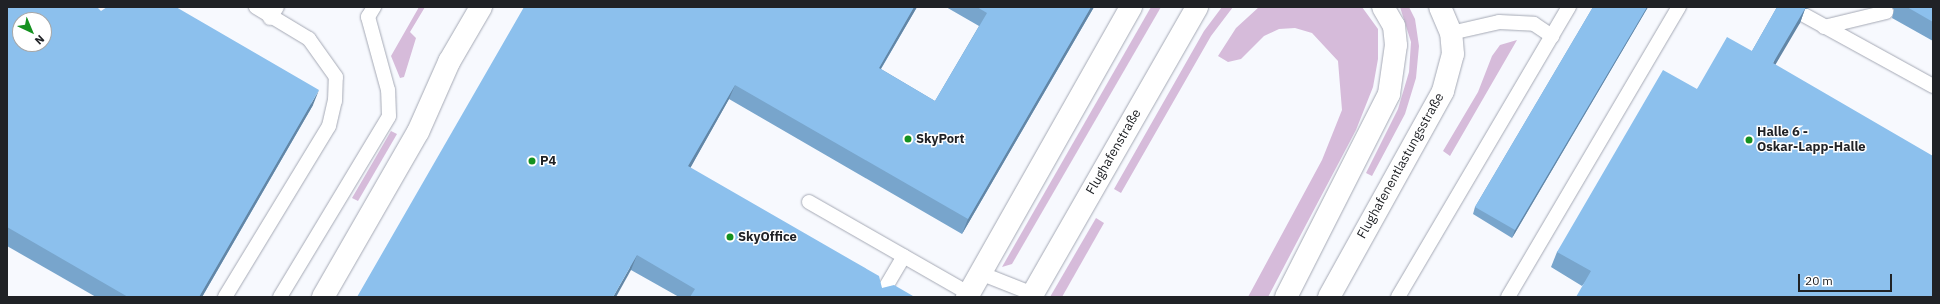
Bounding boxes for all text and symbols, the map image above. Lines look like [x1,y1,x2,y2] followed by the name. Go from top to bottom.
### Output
[12,12,52,52] north arrow
[32,32,47,48] text: N
[1354,90,1448,242] street label: Flughafenentlastungsstraße
[1083,107,1145,197] street label: Flughafenstraße
[1757,125,1866,156] place label: Halle 6 - Oskar-Lapp-Halle
[916,131,964,147] place label: SkyPort
[903,134,913,144] marker: SkyPort
[1744,135,1754,145] marker: Halle 6 - Oskar-Lapp-Halle
[540,153,556,169] place label: P4
[527,156,537,166] marker: P4
[738,229,797,245] place label: SkyOffice
[725,232,735,242] marker: SkyOffice
[1800,266,1894,292] scale bar
[1805,273,1833,288] text: 20 m

